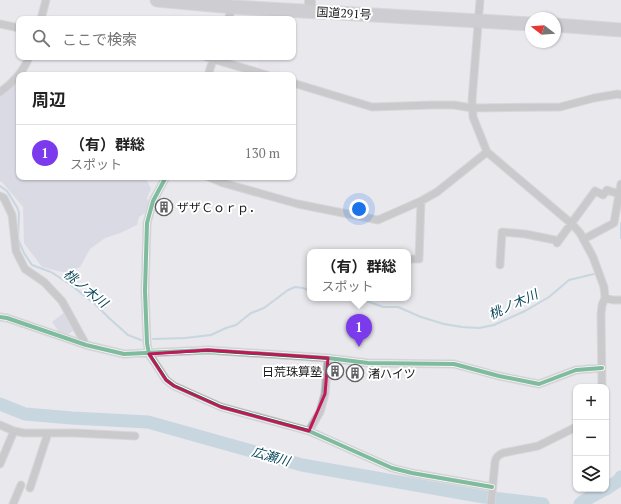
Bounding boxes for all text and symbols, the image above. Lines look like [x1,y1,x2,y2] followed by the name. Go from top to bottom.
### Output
[316,4,372,22] street label: 国道291号
[525,12,561,48] north arrow
[16,16,296,60] search box
[30,27,52,49] icon: search
[62,29,137,49] text: ここで検索
[32,88,66,111] text: 周辺
[70,134,145,154] text: （有）群総
[41,144,49,162] text: 1
[245,144,280,162] text: 130 m
[70,155,122,173] text: スポット
[154,197,174,217] building icon: ザザＣｏｒｐ．
[349,199,369,219] your location
[177,200,261,215] place label: ザザＣｏｒｐ．
[307,249,411,301] popup
[321,256,397,276] text: （有）群総
[60,265,113,313] water label: 桃ノ木川
[321,277,374,295] text: スポット
[486,284,542,323] water label: 桃ノ木川
[346,314,372,347] pin: 1
[325,361,345,381] building icon: 日荒珠算塾
[345,363,365,383] building icon: 渚ハイツ
[262,364,322,379] place label: 日荒珠算塾
[368,366,416,381] place label: 渚ハイツ
[573,384,609,492] map controls
[573,384,609,420] button: +
[573,420,609,456] button: −
[250,442,294,471] water label: 広瀬川
[573,456,609,492] button: layers

